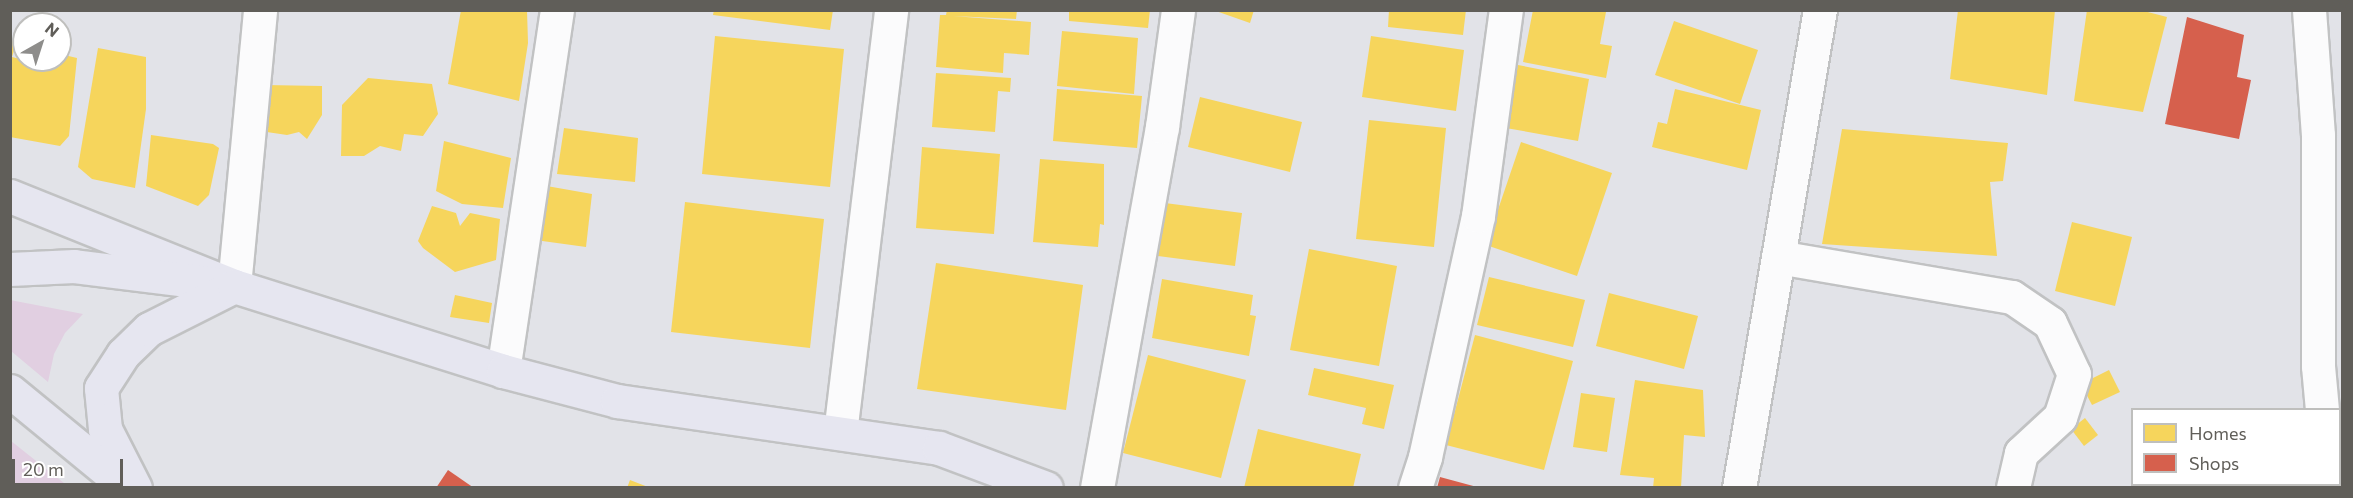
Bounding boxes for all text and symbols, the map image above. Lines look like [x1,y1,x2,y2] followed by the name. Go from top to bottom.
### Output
[12,12,72,72] north arrow
[42,18,63,40] text: N
[2131,408,2341,486] legend
[2189,422,2247,444] text: Homes
[15,447,126,485] scale bar
[2189,452,2239,474] text: Shops
[23,458,64,480] text: 20 m

